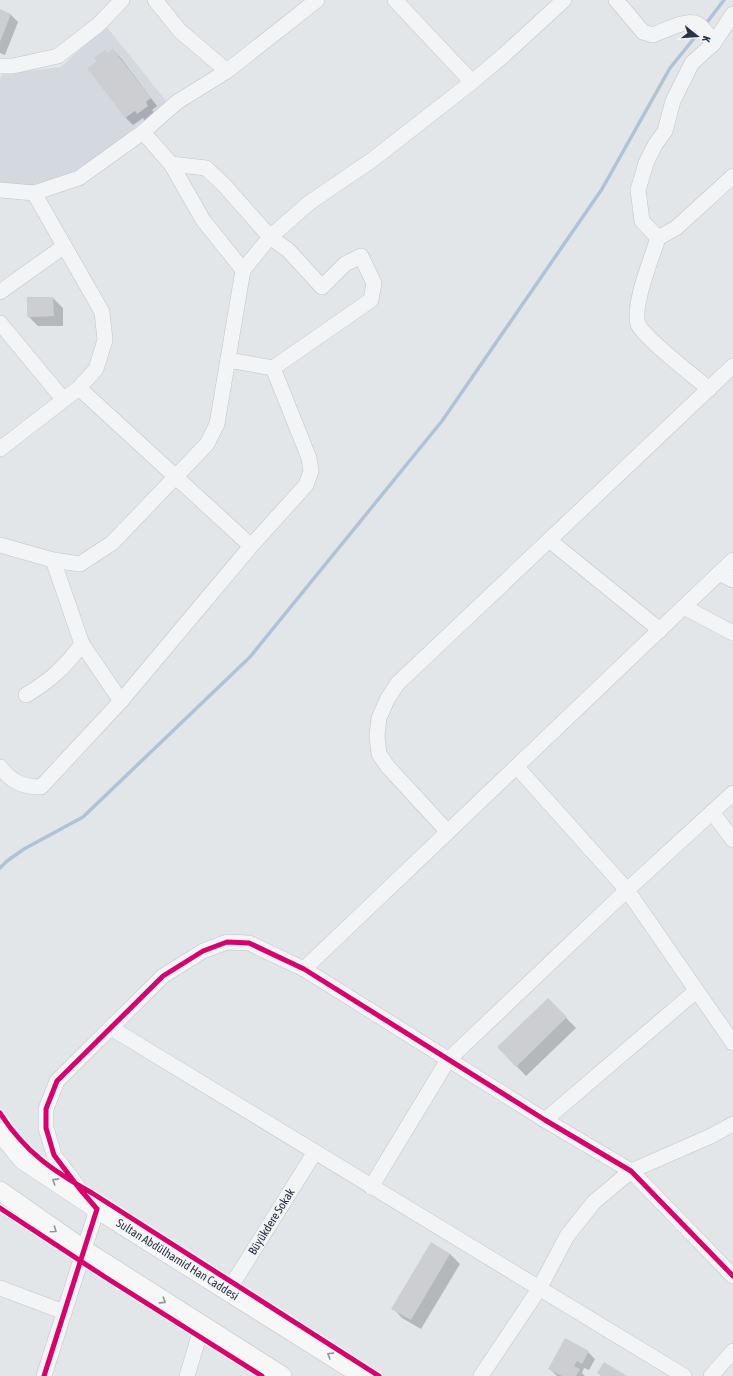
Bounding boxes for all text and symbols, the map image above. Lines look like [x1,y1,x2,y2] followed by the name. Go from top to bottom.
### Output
[677,16,717,56] north arrow
[700,35,713,44] text: K
[52,1178,59,1186] one-way arrow
[245,1185,298,1257] street label: Büyükdere Sokak
[114,1216,241,1303] street label: Sultan Abdülhamid Han Caddesi
[50,1225,57,1232] one-way arrow
[159,1296,166,1304] one-way arrow
[327,1352,334,1360] one-way arrow

